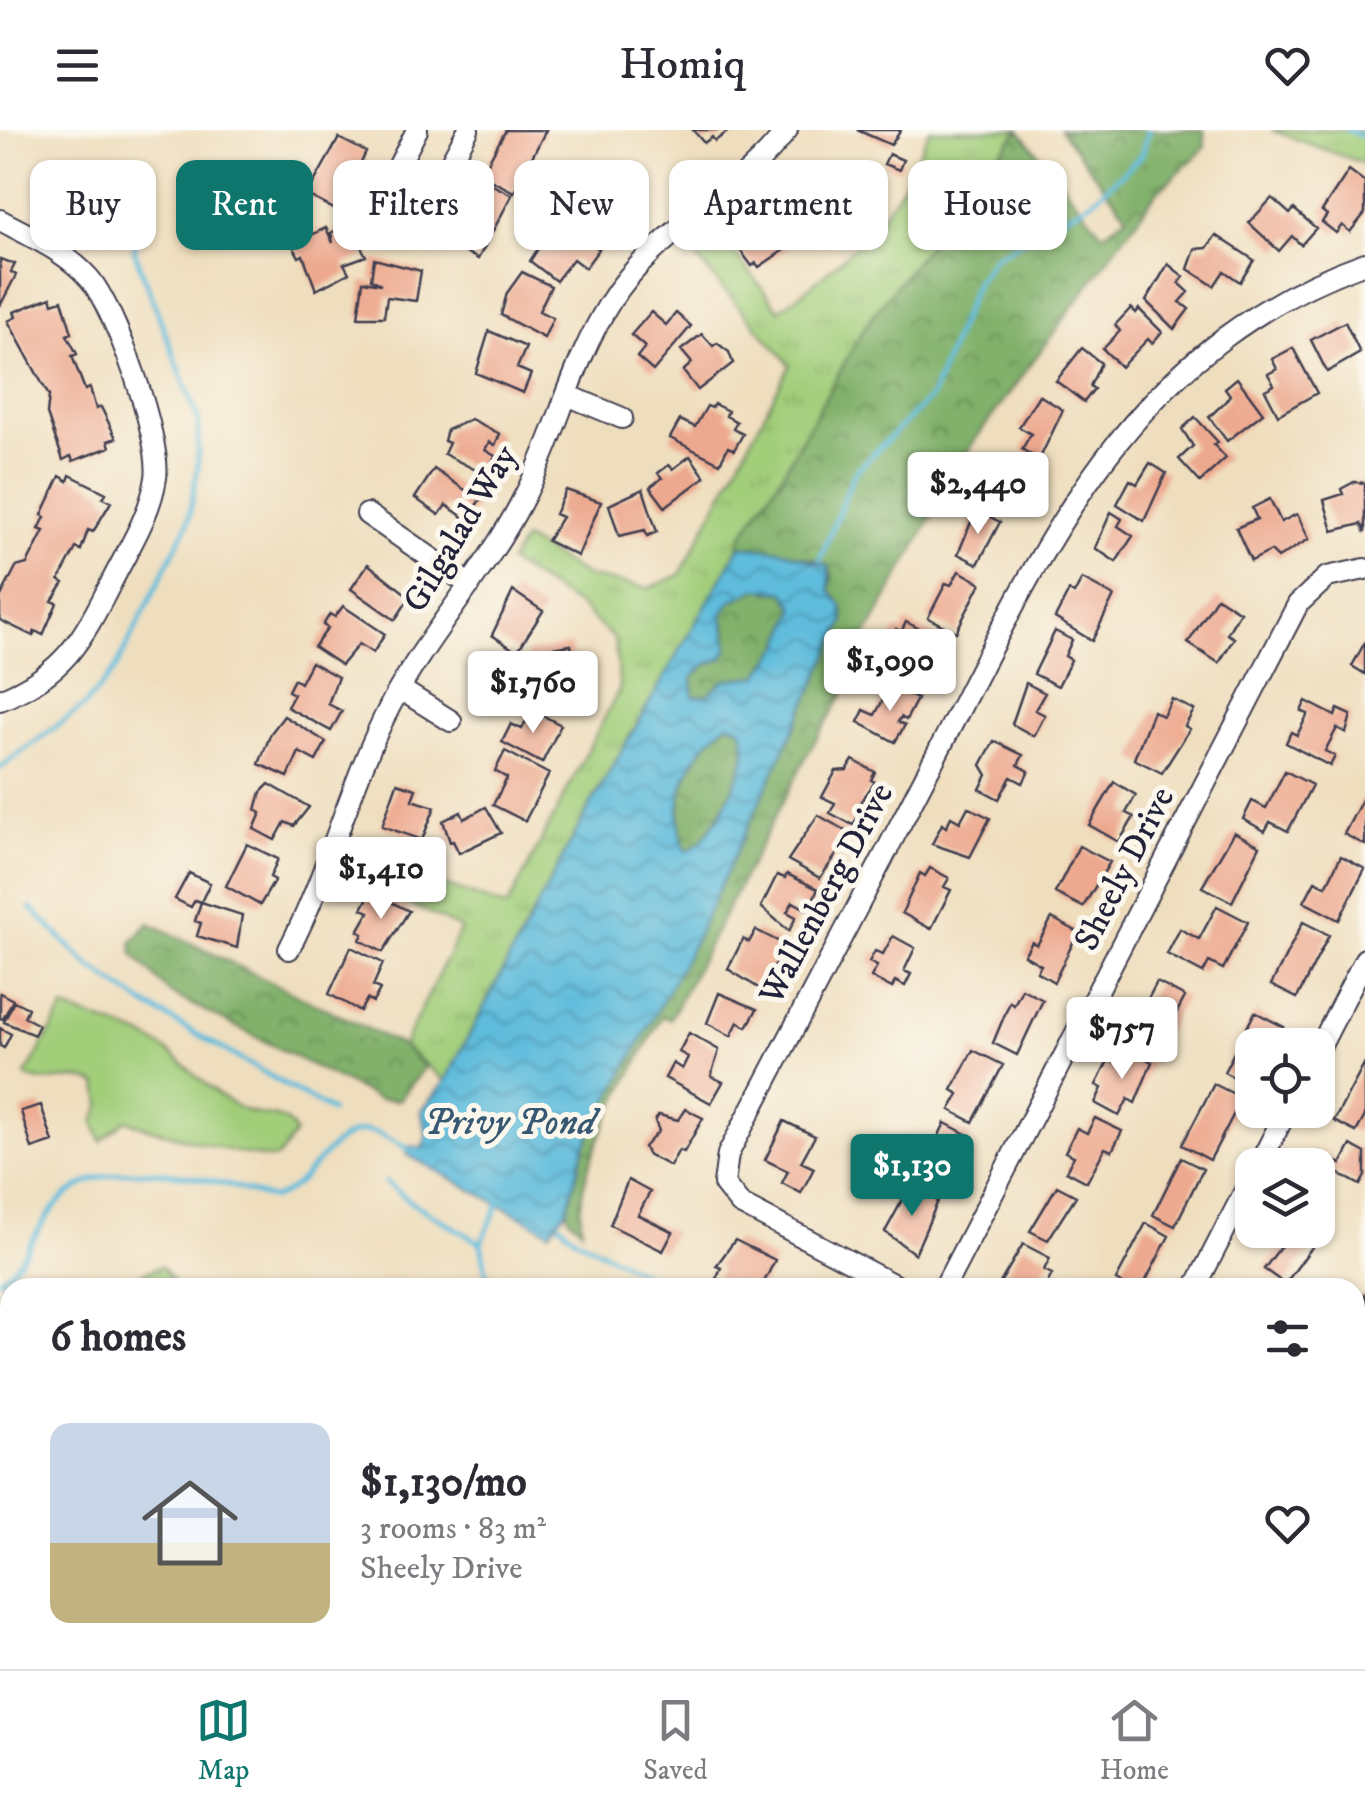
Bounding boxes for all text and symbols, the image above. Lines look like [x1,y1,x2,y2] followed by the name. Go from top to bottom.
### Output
[619,37,746,93] text: Homiq
[50,38,105,93] icon: menu
[1260,38,1315,93] icon: heart
[30,160,156,250] chip: Buy
[176,160,313,250] chip: Rent
[333,160,494,250] chip: Filters
[514,160,649,250] chip: New
[669,160,888,250] chip: Apartment
[908,160,1067,250] chip: House
[394,437,528,621] street label: Gilgalad Way
[897,452,1059,537] pin: $2,440
[930,464,1026,504] text: $2,440
[809,629,971,714] pin: $1,090
[846,641,934,681] text: $1,090
[452,651,614,736] pin: $1,760
[490,663,576,703] text: $1,760
[750,776,904,1013] street label: Wallenberg Drive
[1065,780,1185,958] street label: Sheely Drive
[300,837,462,922] pin: $1,410
[338,849,424,889] text: $1,410
[1063,997,1181,1082] pin: $757
[1089,1009,1155,1049] text: $757
[1235,1028,1335,1248] map controls
[1235,1028,1335,1128] button: locate
[424,1099,601,1147] water label: Privy Pond
[831,1134,993,1219] pin: $1,130
[873,1146,951,1186] text: $1,130
[1235,1148,1335,1248] button: layers
[1260,1311,1315,1366] icon: filters
[50,1312,186,1364] text: 6 homes
[360,1457,527,1509] text: $1,130/mo
[130,1463,250,1583] icon: home
[1260,1496,1315,1551] icon: heart
[360,1509,546,1549] text: 3 rooms · 83 m²
[360,1549,522,1589] text: Sheely Drive
[196,1693,251,1788] tab: Map
[643,1693,708,1788] tab: Saved
[1100,1693,1169,1788] tab: Home

